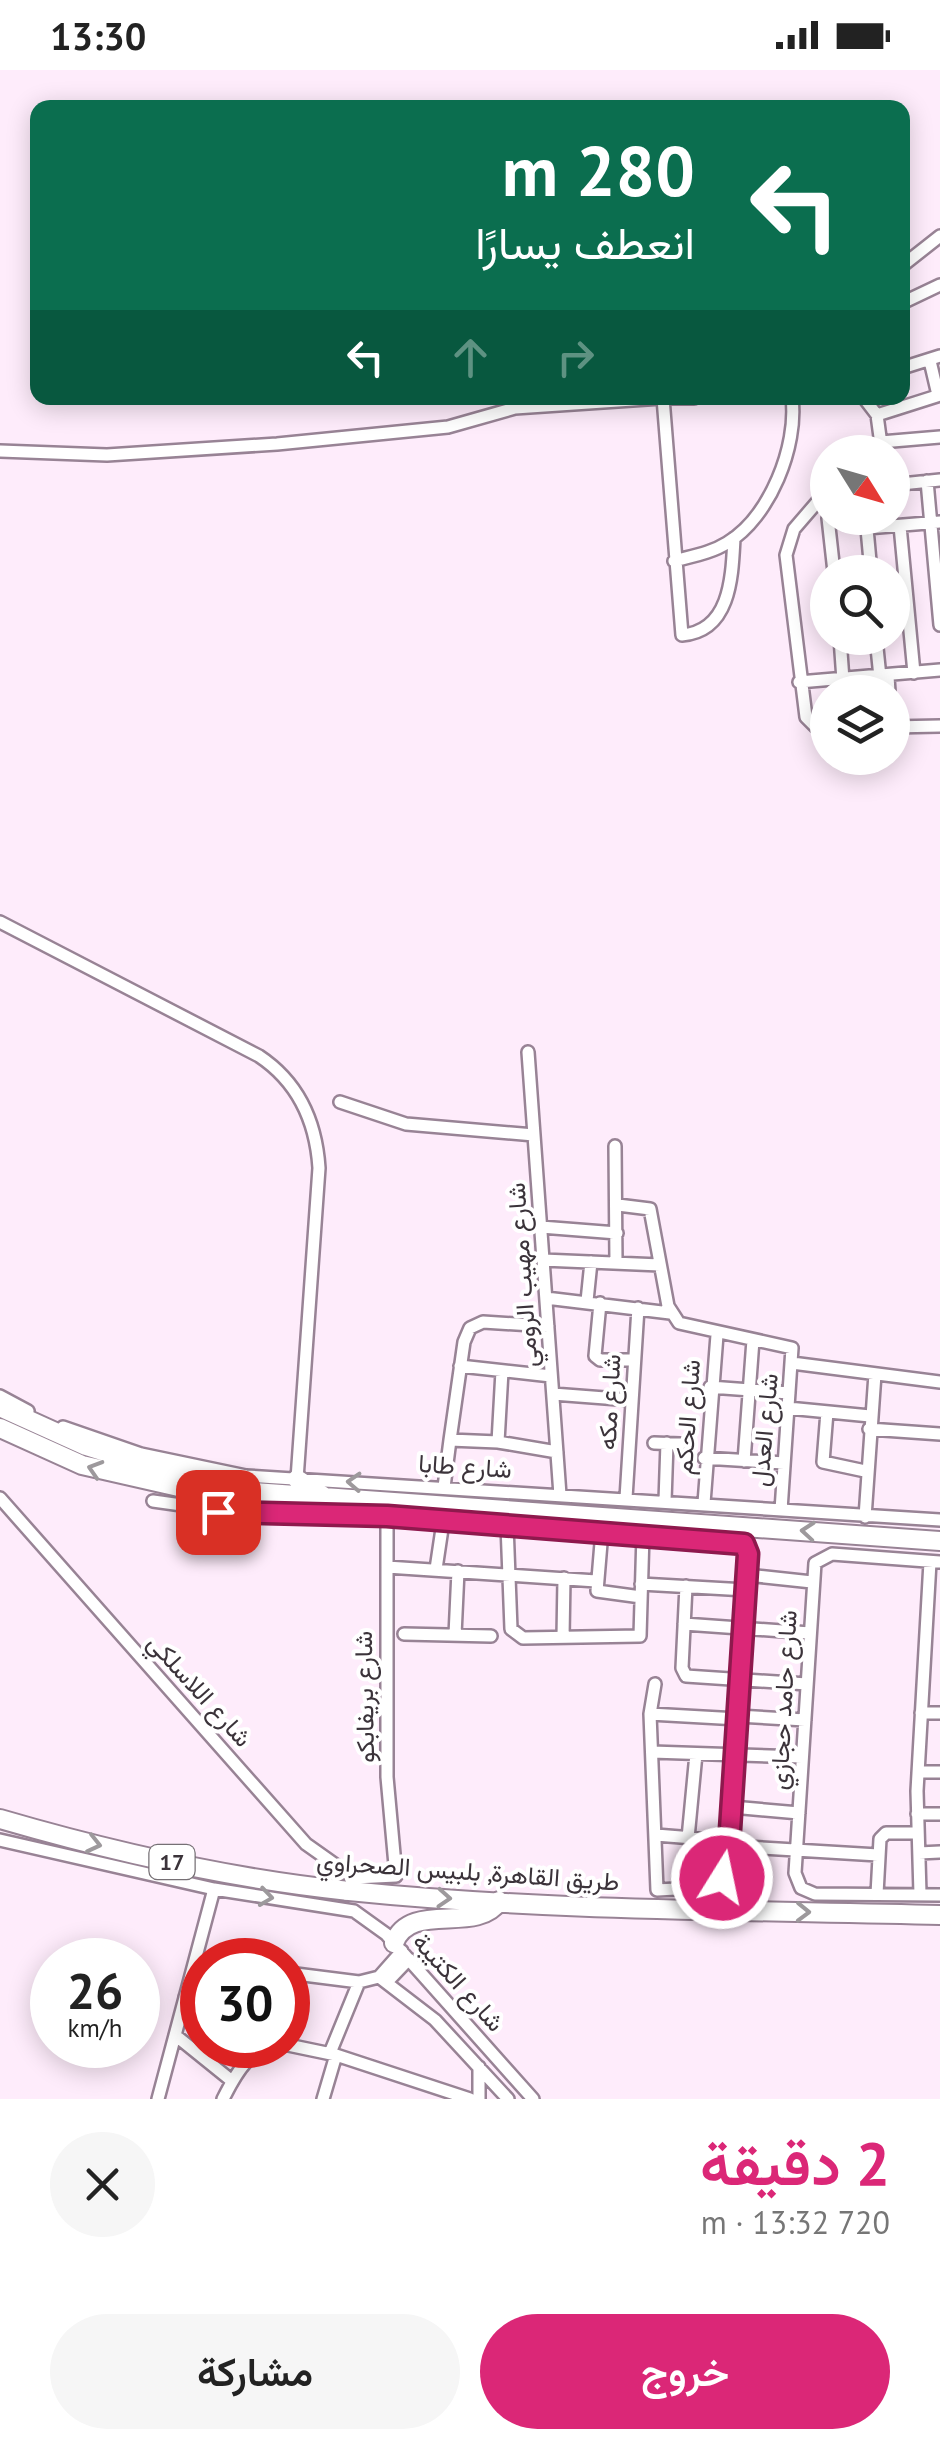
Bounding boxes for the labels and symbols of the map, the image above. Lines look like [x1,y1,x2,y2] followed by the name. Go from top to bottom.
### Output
[810,435,910,535] north arrow
[500,1181,549,1368] street label: شارع مهيب الرومي
[591,1353,628,1451] street label: شارع مكه
[667,1358,708,1476] street label: شارع الحكم
[743,1372,786,1488] street label: شارع العدل
[417,1447,513,1486] street label: شارع طابا
[88,1460,105,1481] one-way arrow
[176,1470,261,1555] pin
[345,1472,361,1493] one-way arrow
[799,1520,815,1542] one-way arrow
[762,1609,809,1791] street label: شارع حامد حجازي
[137,1627,259,1757] street label: شارع اللاسلكي
[347,1631,382,1763] street label: شارع بريفابكو
[670,1826,774,1930] position arrow
[85,1832,102,1853] one-way arrow
[315,1844,620,1903] street label: طريق القاهرة, بلبيس الصحراوي
[150,1845,194,1879] road number: 17
[258,1885,275,1906] one-way arrow
[436,1886,452,1908] one-way arrow
[796,1902,812,1923] one-way arrow
[405,1926,512,2039] street label: شارع الكتيبة
[180,1938,310,2068] speed limit sign: 30

